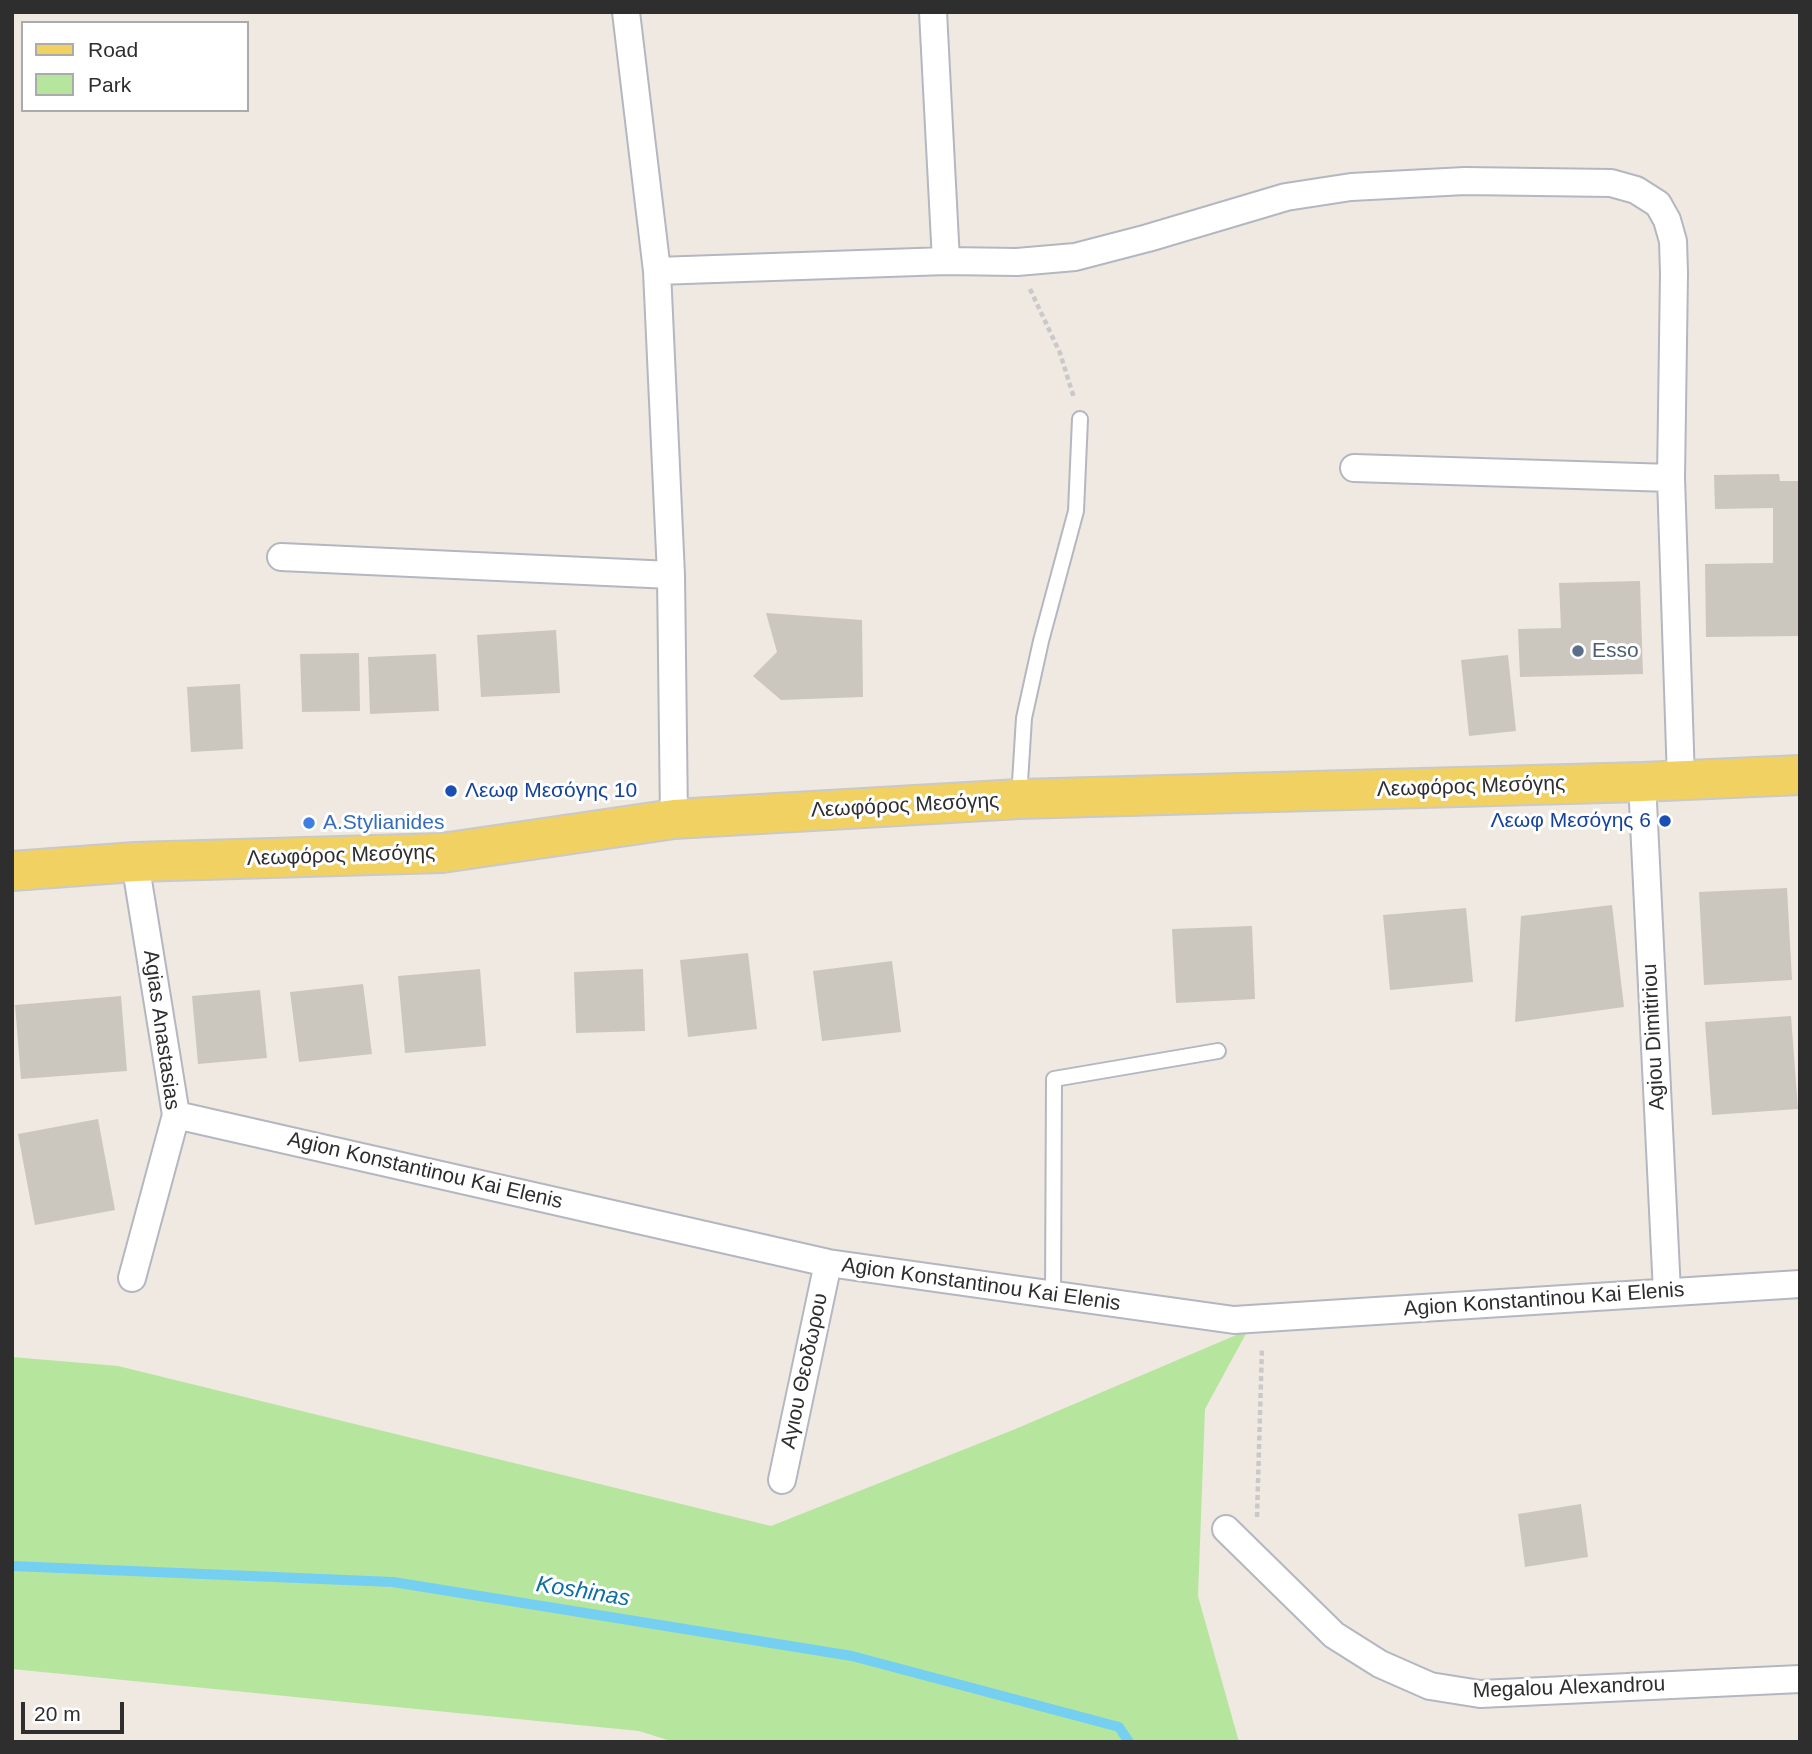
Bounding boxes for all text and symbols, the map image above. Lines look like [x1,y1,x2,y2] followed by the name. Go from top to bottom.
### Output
[21,21,248,112] legend
[88,38,138,61] text: Road
[88,73,131,96] text: Park
[1592,638,1639,664] place label: Esso
[1570,643,1586,659] marker: Esso
[1376,771,1566,803] street label: Λεωφόρος Μεσόγης
[465,778,637,804] place label: Λεωφ Μεσόγης 10
[443,783,459,799] marker: Λεωφ Μεσόγης 10
[810,788,1000,824] street label: Λεωφόρος Μεσόγης
[1490,808,1651,834] place label: Λεωφ Μεσόγης 6
[323,810,444,836] place label: A.Stylianides
[1657,813,1673,829] marker: Λεωφ Μεσόγης 6
[301,815,317,831] marker: A.Stylianides
[246,840,436,872] street label: Λεωφόρος Μεσόγης
[137,948,185,1112] street label: Agias Anastasias
[1638,963,1670,1111] street label: Agiou Dimitiriou
[285,1127,565,1215] street label: Agion Konstantinou Kai Elenis
[840,1253,1122,1317] street label: Agion Konstantinou Kai Elenis
[1403,1278,1685,1322] street label: Agion Konstantinou Kai Elenis
[776,1291,834,1451] street label: Αγιου Θεοδωρου
[534,1571,632,1613] water label: Koshinas
[1472,1672,1666,1704] street label: Megalou Alexandrou
[24,1688,128,1732] scale bar
[34,1702,81,1725] text: 20 m

